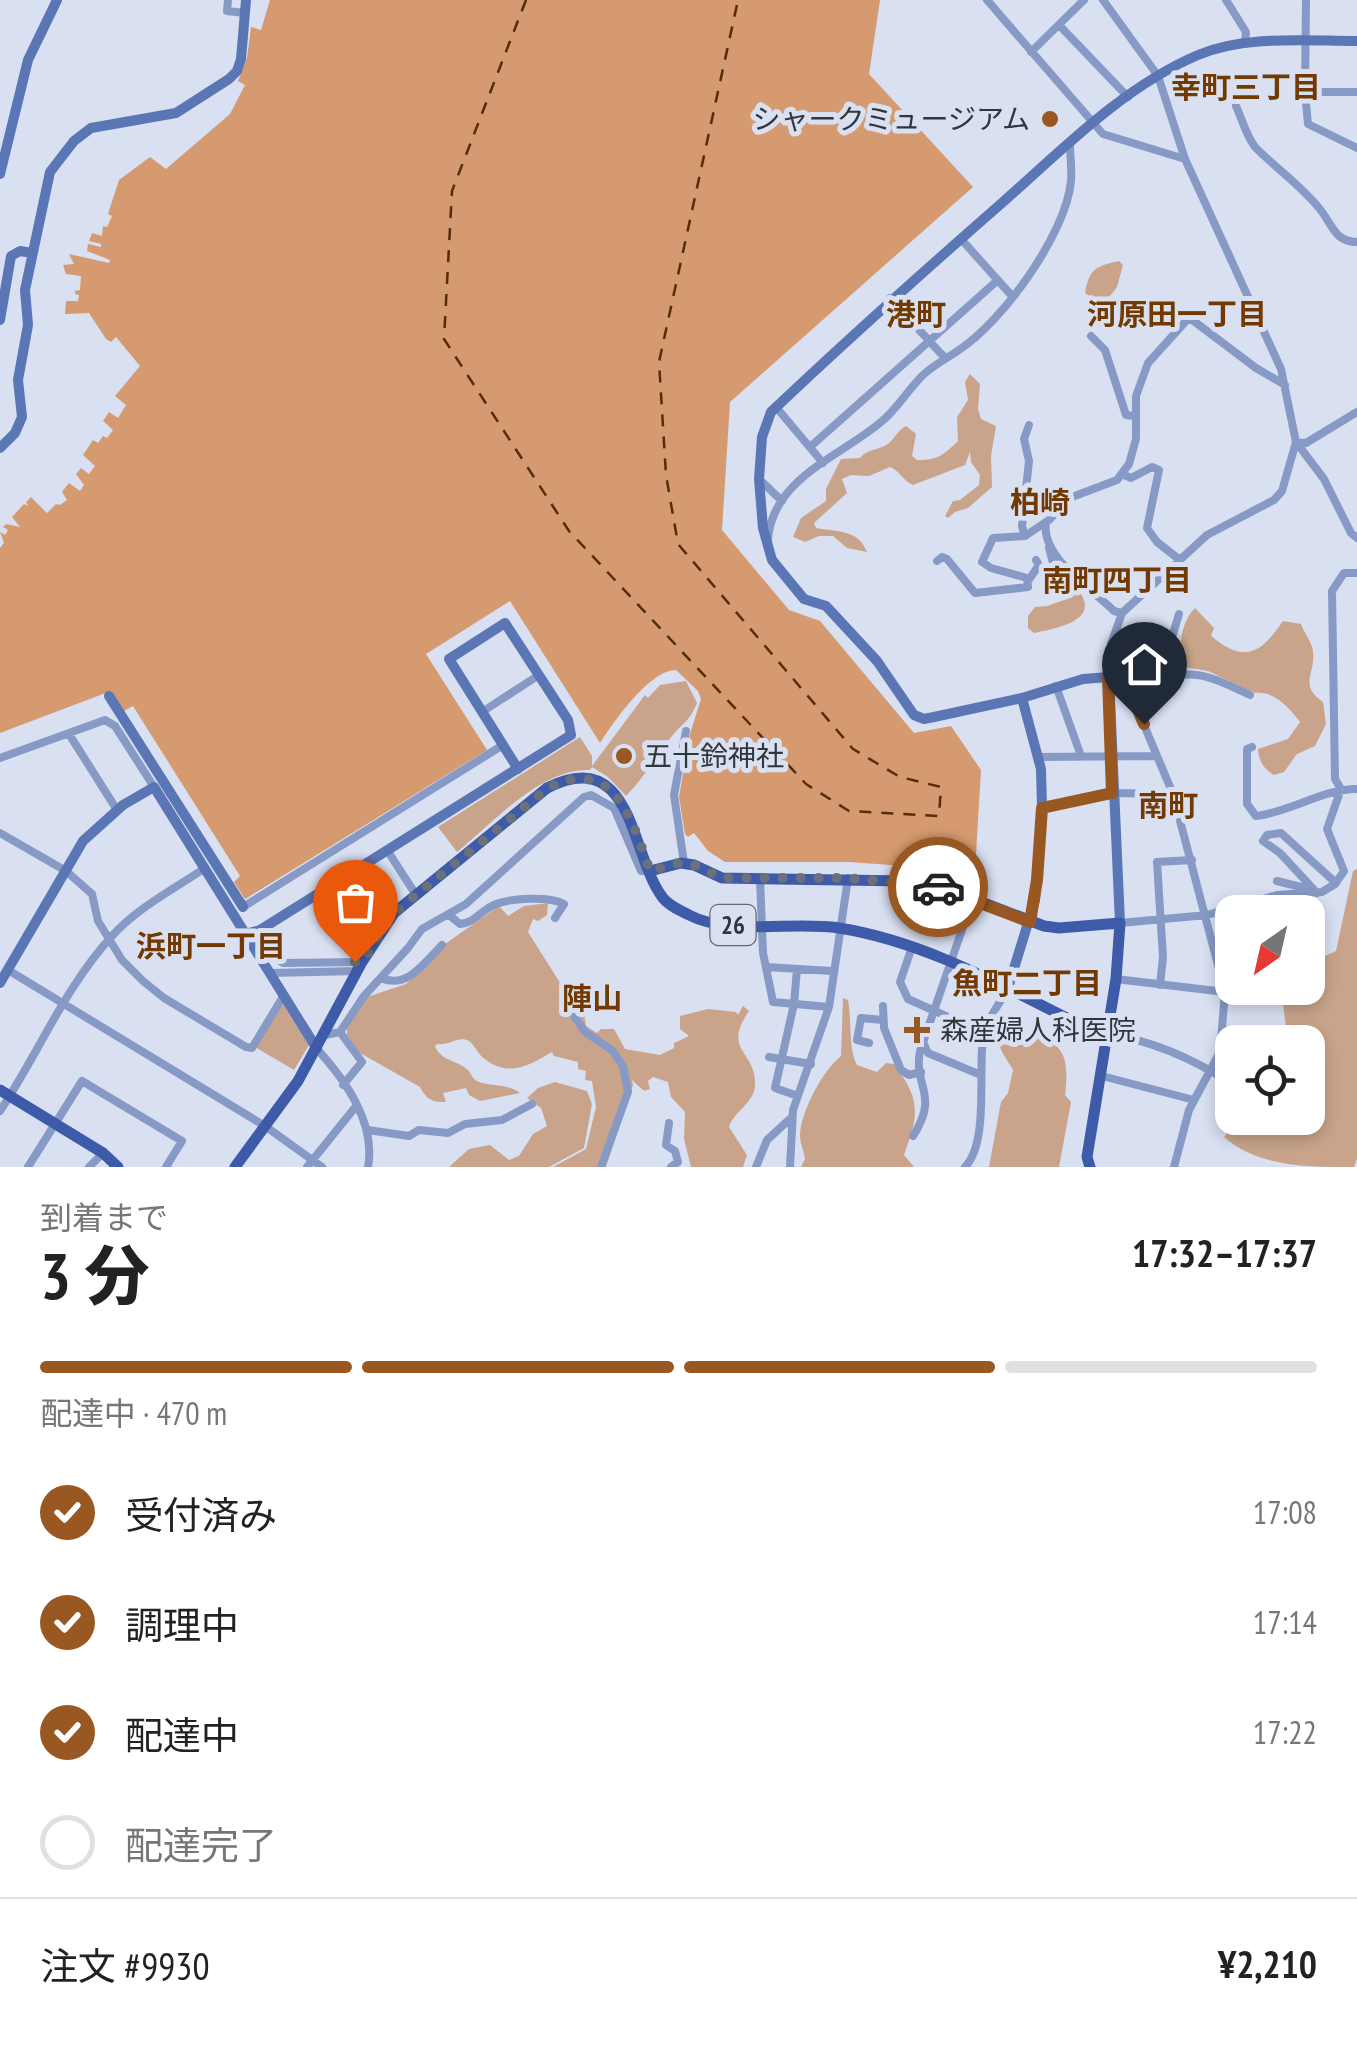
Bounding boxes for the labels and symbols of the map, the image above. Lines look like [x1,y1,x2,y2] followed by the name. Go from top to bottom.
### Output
[1171,67,1321,106] district label: 幸町三丁目
[753,100,1030,137] place label: シャークミュージアム
[1039,108,1061,130] marker: シャークミュージアム
[886,294,946,333] district label: 港町
[1087,294,1267,333] district label: 河原田一丁目
[1010,482,1070,521] district label: 柏崎
[1042,560,1192,599] district label: 南町四丁目
[1102,622,1187,725] pin
[644,737,784,774] place label: 五十鈴神社
[613,745,635,767] marker: 五十鈴神社
[1138,785,1198,824] district label: 南町
[888,837,988,937] courier
[313,860,398,963] pin
[1215,895,1325,1005] north arrow
[710,905,756,945] road number: 26
[136,926,286,965] district label: 浜町一丁目
[952,963,1102,1002] district label: 魚町二丁目
[562,978,622,1017] district label: 陣山
[940,1011,1136,1048] place label: 森産婦人科医院
[904,1017,930,1043] marker: 森産婦人科医院

